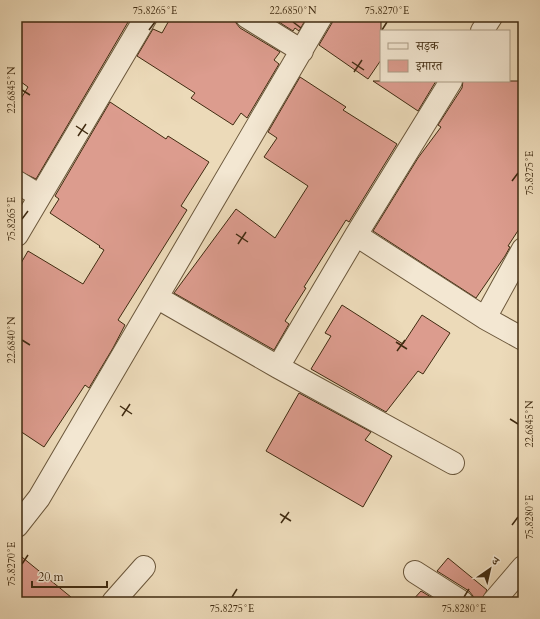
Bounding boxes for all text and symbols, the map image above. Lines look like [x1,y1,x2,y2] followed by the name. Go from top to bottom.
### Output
[133,4,177,18] text: 75.8265°E
[270,4,317,18] text: 22.6850°N
[365,4,409,18] text: 75.8270°E
[380,30,510,82] legend
[415,38,440,54] text: सड़क
[415,58,443,74] text: इमारत
[5,66,19,113] text: 22.6845°N
[523,151,537,195] text: 75.8275°E
[5,197,19,241] text: 75.8265°E
[5,316,19,363] text: 22.6840°N
[523,400,537,447] text: 22.6845°N
[523,495,537,539] text: 75.8280°E
[5,542,19,586] text: 75.8270°E
[470,549,510,589] north arrow
[488,553,503,570] text: उ
[32,563,107,589] scale bar
[38,569,65,585] text: 20 m
[210,602,254,616] text: 75.8275°E
[442,602,486,616] text: 75.8280°E

